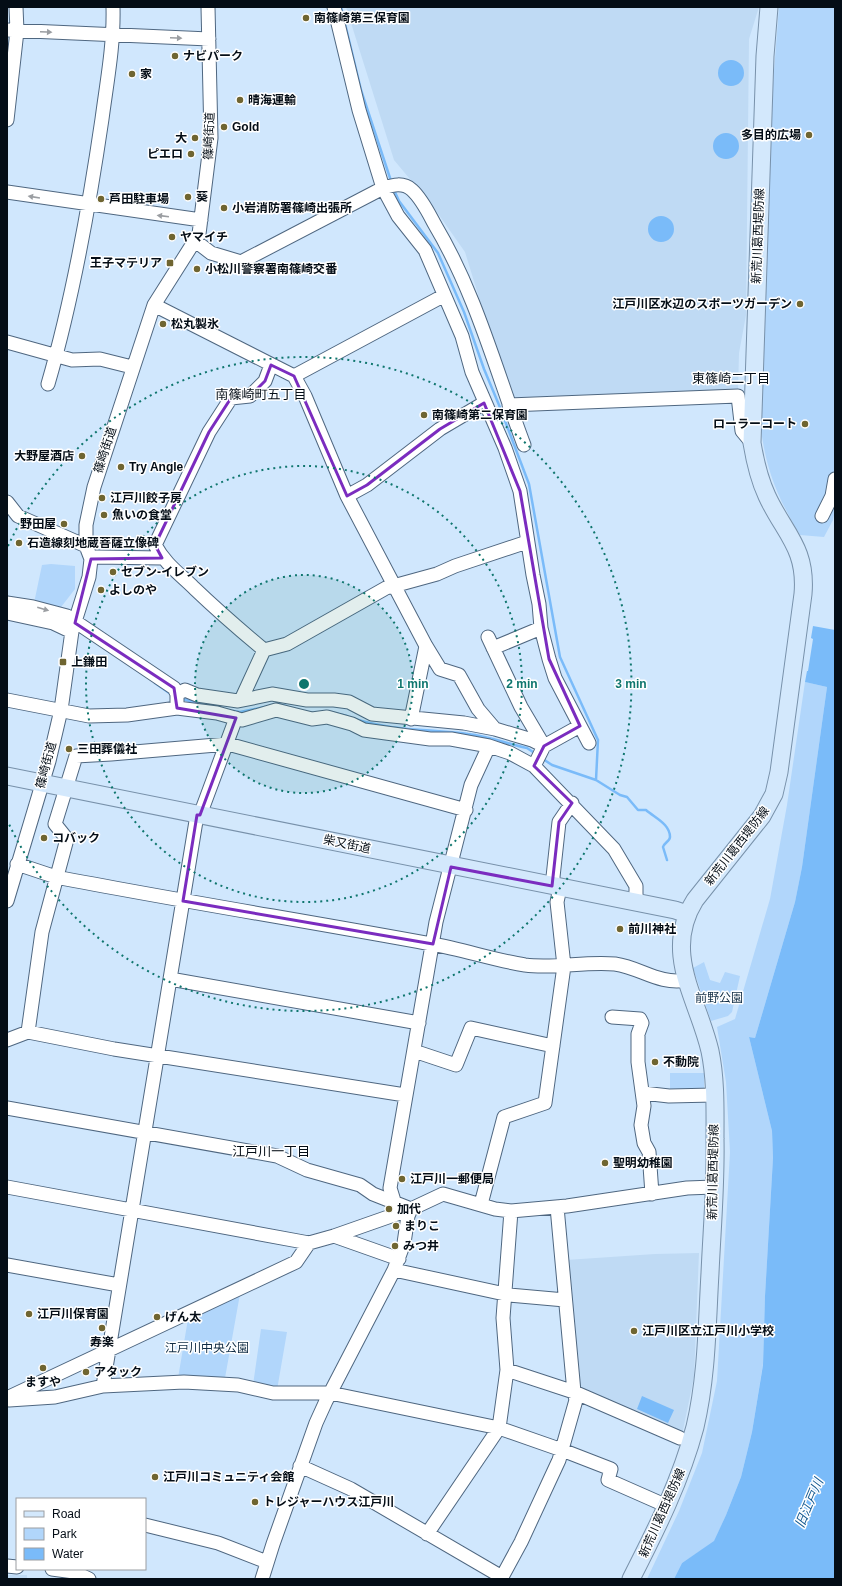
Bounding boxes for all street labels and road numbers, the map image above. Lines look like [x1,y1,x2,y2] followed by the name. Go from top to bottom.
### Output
[201,112,217,160] street label: 篠崎街道
[749,188,767,284] street label: 新荒川葛西堤防線
[91,425,119,475] street label: 篠崎街道
[33,740,59,790] street label: 篠崎街道
[702,804,772,888] street label: 新荒川葛西堤防線
[322,832,372,856] street label: 柴又街道
[705,1124,721,1220] street label: 新荒川葛西堤防線
[636,1466,688,1560] street label: 新荒川葛西堤防線

